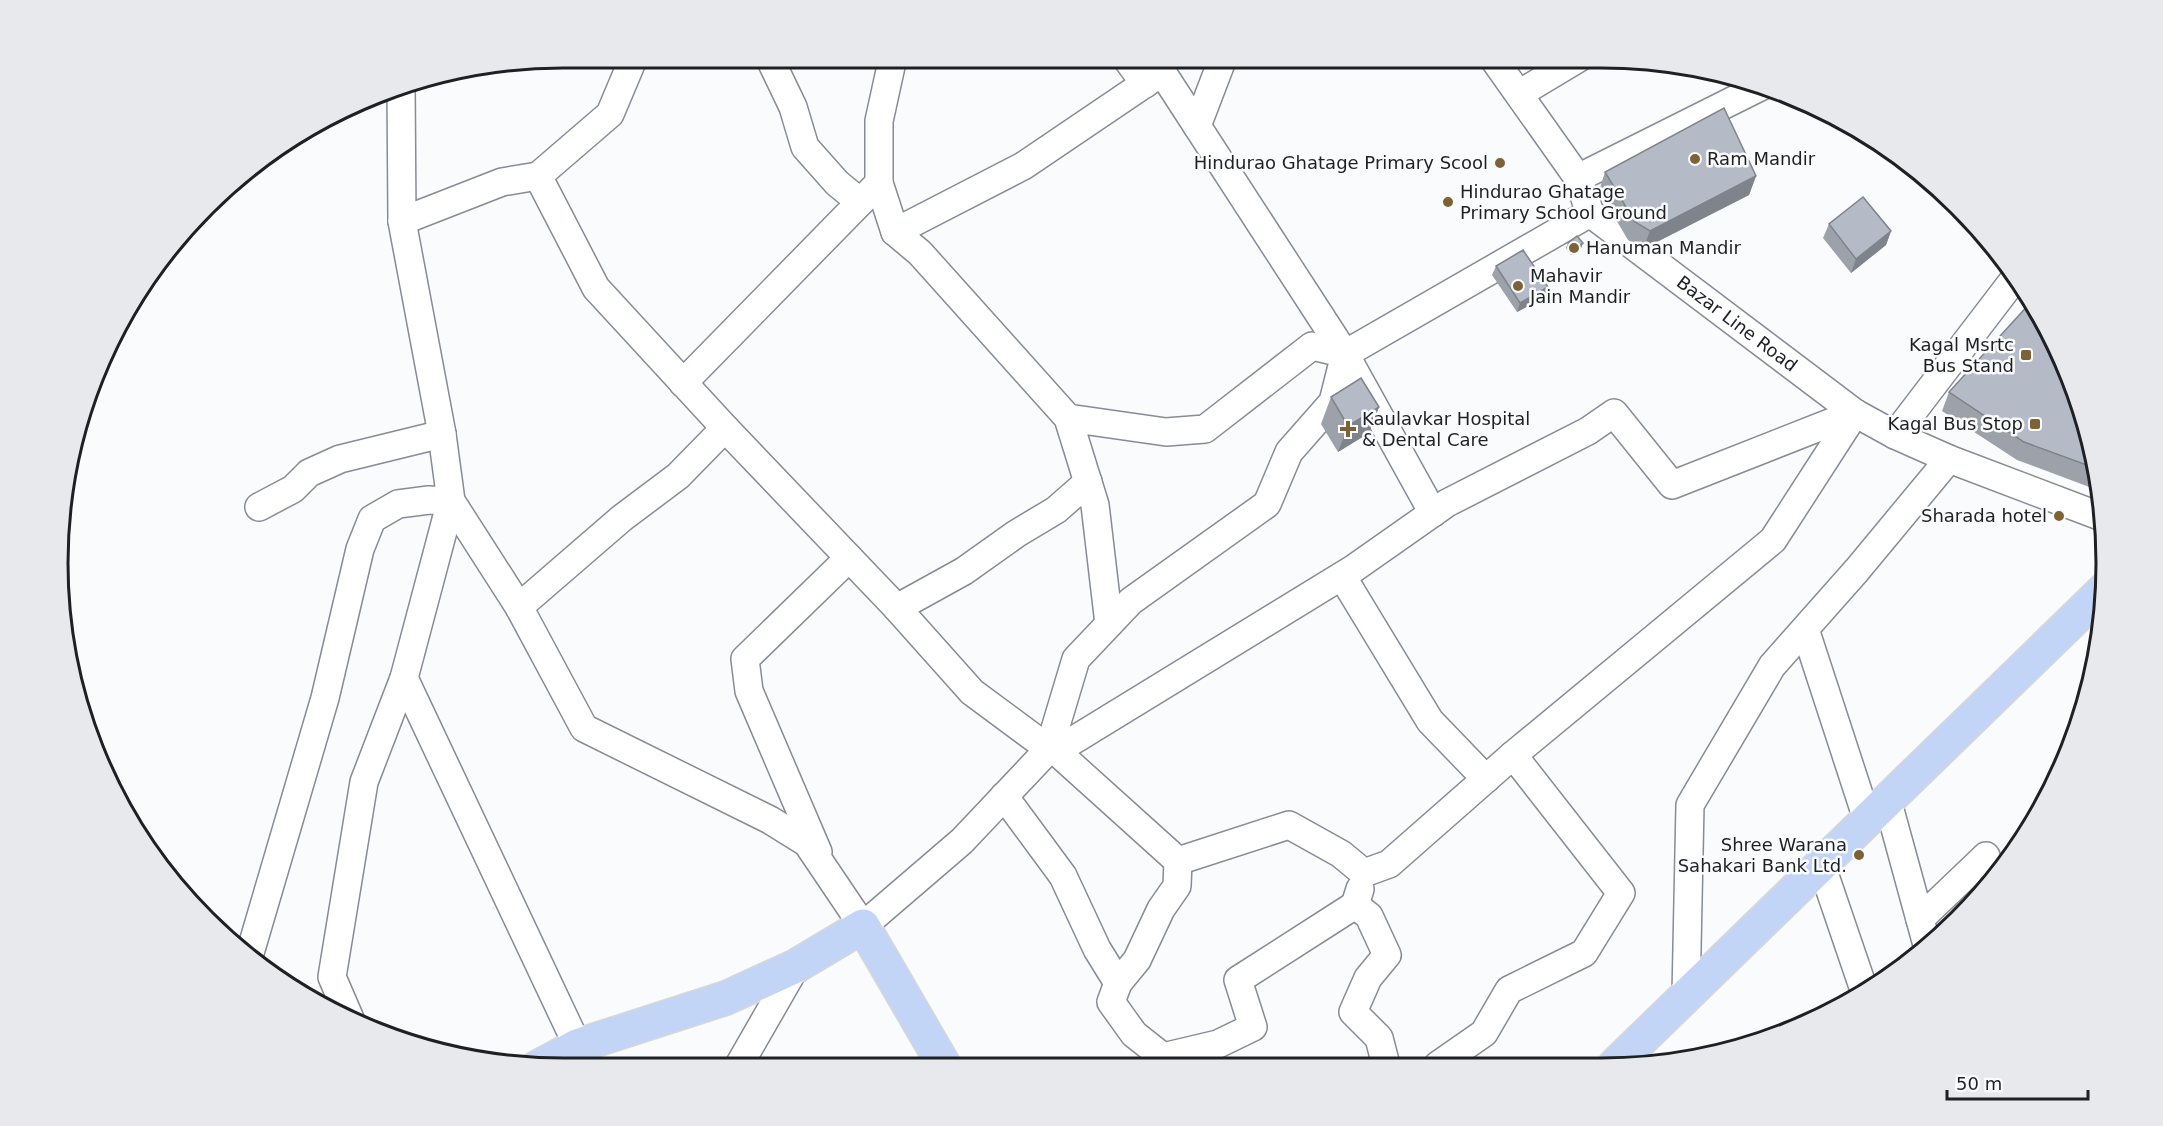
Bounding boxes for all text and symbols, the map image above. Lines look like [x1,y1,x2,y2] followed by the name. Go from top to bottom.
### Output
[1707,148,1816,169] place label: Ram Mandir
[1194,152,1488,173] place label: Hindurao Ghatage Primary Scool
[1688,152,1702,166] marker: Ram Mandir
[1493,156,1507,170] marker: Hindurao Ghatage Primary Scool
[1460,181,1667,223] place label: Hindurao Ghatage Primary School Ground
[1441,195,1455,209] marker: Hindurao Ghatage Primary School Ground
[1586,237,1741,258] place label: Hanuman Mandir
[1567,241,1581,255] marker: Hanuman Mandir
[1529,265,1631,307] place label: Mahavir Jain Mandir
[1673,271,1802,376] street label: Bazar Line Road
[1511,279,1525,293] marker: Mahavir Jain Mandir
[1909,334,2014,376] place label: Kagal Msrtc Bus Stand
[2019,348,2033,362] marker: Kagal Msrtc Bus Stand
[1362,408,1530,450] place label: Kaulavkar Hospital & Dental Care
[1888,413,2023,434] place label: Kagal Bus Stop
[2028,417,2042,431] marker: Kagal Bus Stop
[1339,420,1357,438] marker: Kaulavkar Hospital & Dental Care
[1921,505,2047,526] place label: Sharada hotel
[2052,509,2066,523] marker: Sharada hotel
[1678,834,1847,876] place label: Shree Warana Sahakari Bank Ltd.
[1852,848,1866,862] marker: Shree Warana Sahakari Bank Ltd.
[1947,1063,2088,1101] scale bar
[1956,1073,2002,1094] text: 50 m

